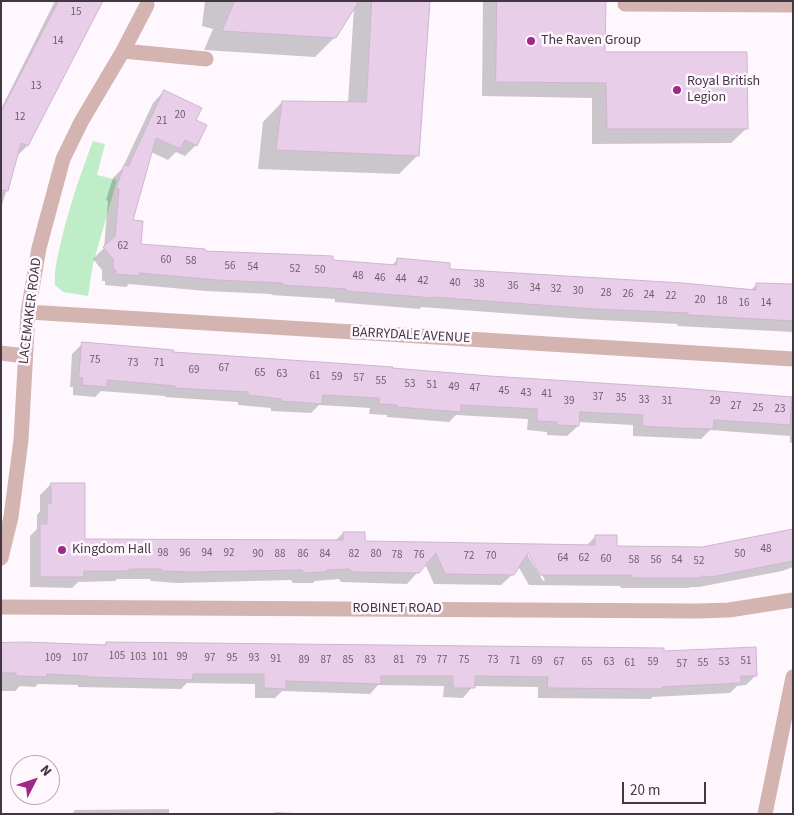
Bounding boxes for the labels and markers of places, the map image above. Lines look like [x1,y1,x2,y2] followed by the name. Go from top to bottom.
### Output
[541,33,641,49] place label: The Raven Group
[525,35,537,47] marker: The Raven Group
[687,74,760,106] place label: Royal British Legion
[671,84,683,96] marker: Royal British Legion
[72,542,151,558] place label: Kingdom Hall
[56,544,68,556] marker: Kingdom Hall

